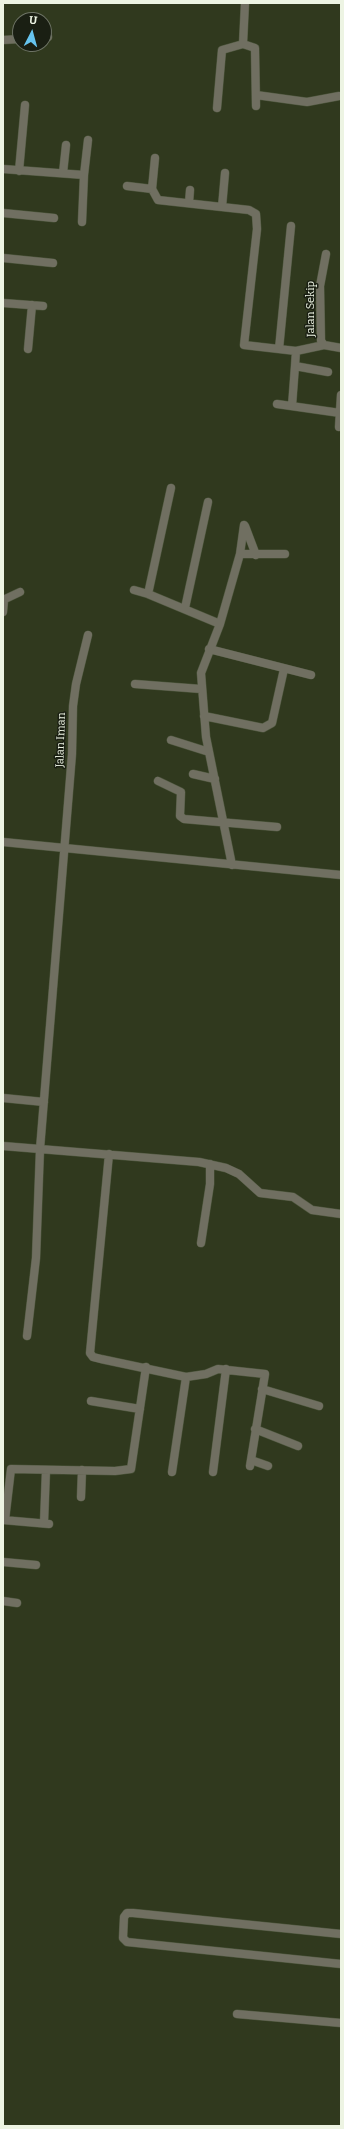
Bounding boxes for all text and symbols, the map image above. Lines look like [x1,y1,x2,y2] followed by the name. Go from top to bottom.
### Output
[12,12,52,52] north arrow
[28,14,38,27] text: U
[304,281,318,337] street label: Jalan Sekip
[53,712,69,768] street label: Jalan Iman

